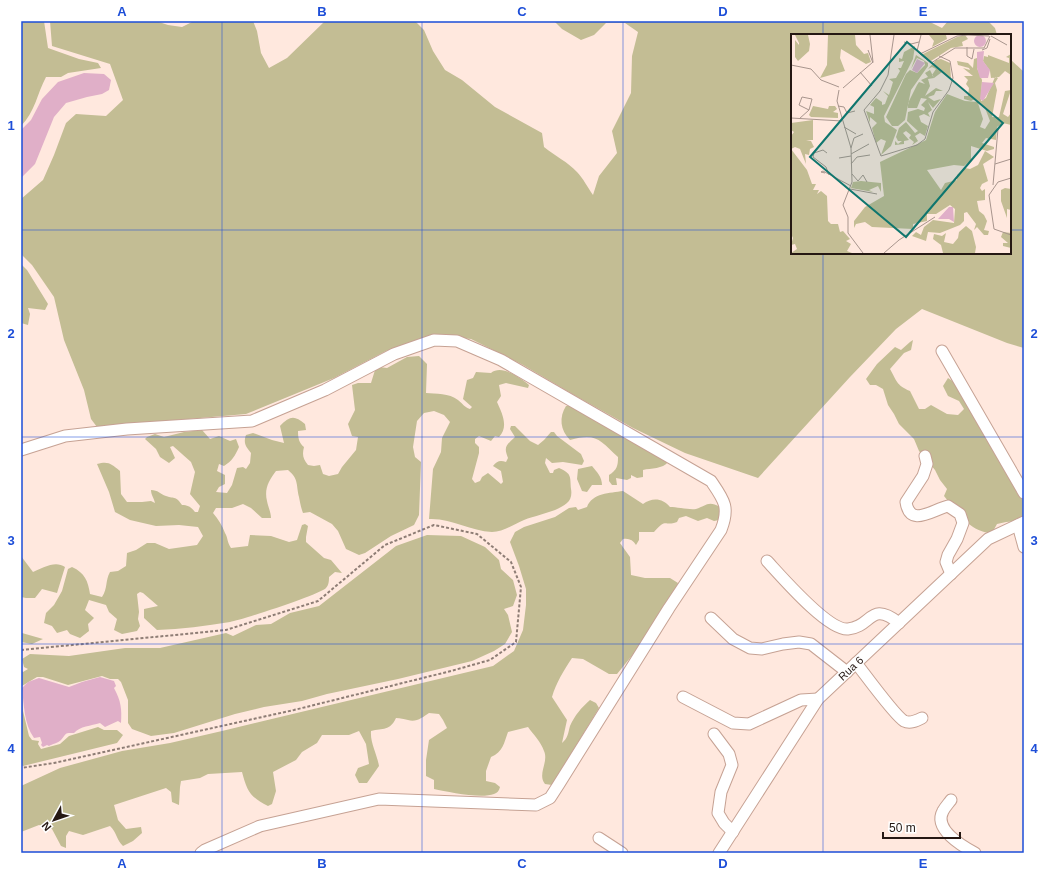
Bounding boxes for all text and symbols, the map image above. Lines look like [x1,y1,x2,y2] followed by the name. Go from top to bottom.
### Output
[117,4,127,19] text: A
[317,4,327,19] text: B
[517,4,527,19] text: C
[718,4,728,19] text: D
[919,4,928,19] text: E
[791,34,1011,254] inset map
[7,118,15,133] text: 1
[1030,118,1038,133] text: 1
[7,326,15,341] text: 2
[1030,326,1038,341] text: 2
[7,533,15,548] text: 3
[1030,533,1038,548] text: 3
[836,654,866,683] street label: Rua 6
[7,741,15,756] text: 4
[1030,741,1038,756] text: 4
[34,800,74,840] north arrow
[883,814,960,840] scale bar
[39,819,53,833] text: N
[889,821,916,835] text: 50 m
[117,856,127,871] text: A
[317,856,327,871] text: B
[517,856,527,871] text: C
[718,856,728,871] text: D
[919,856,928,871] text: E

